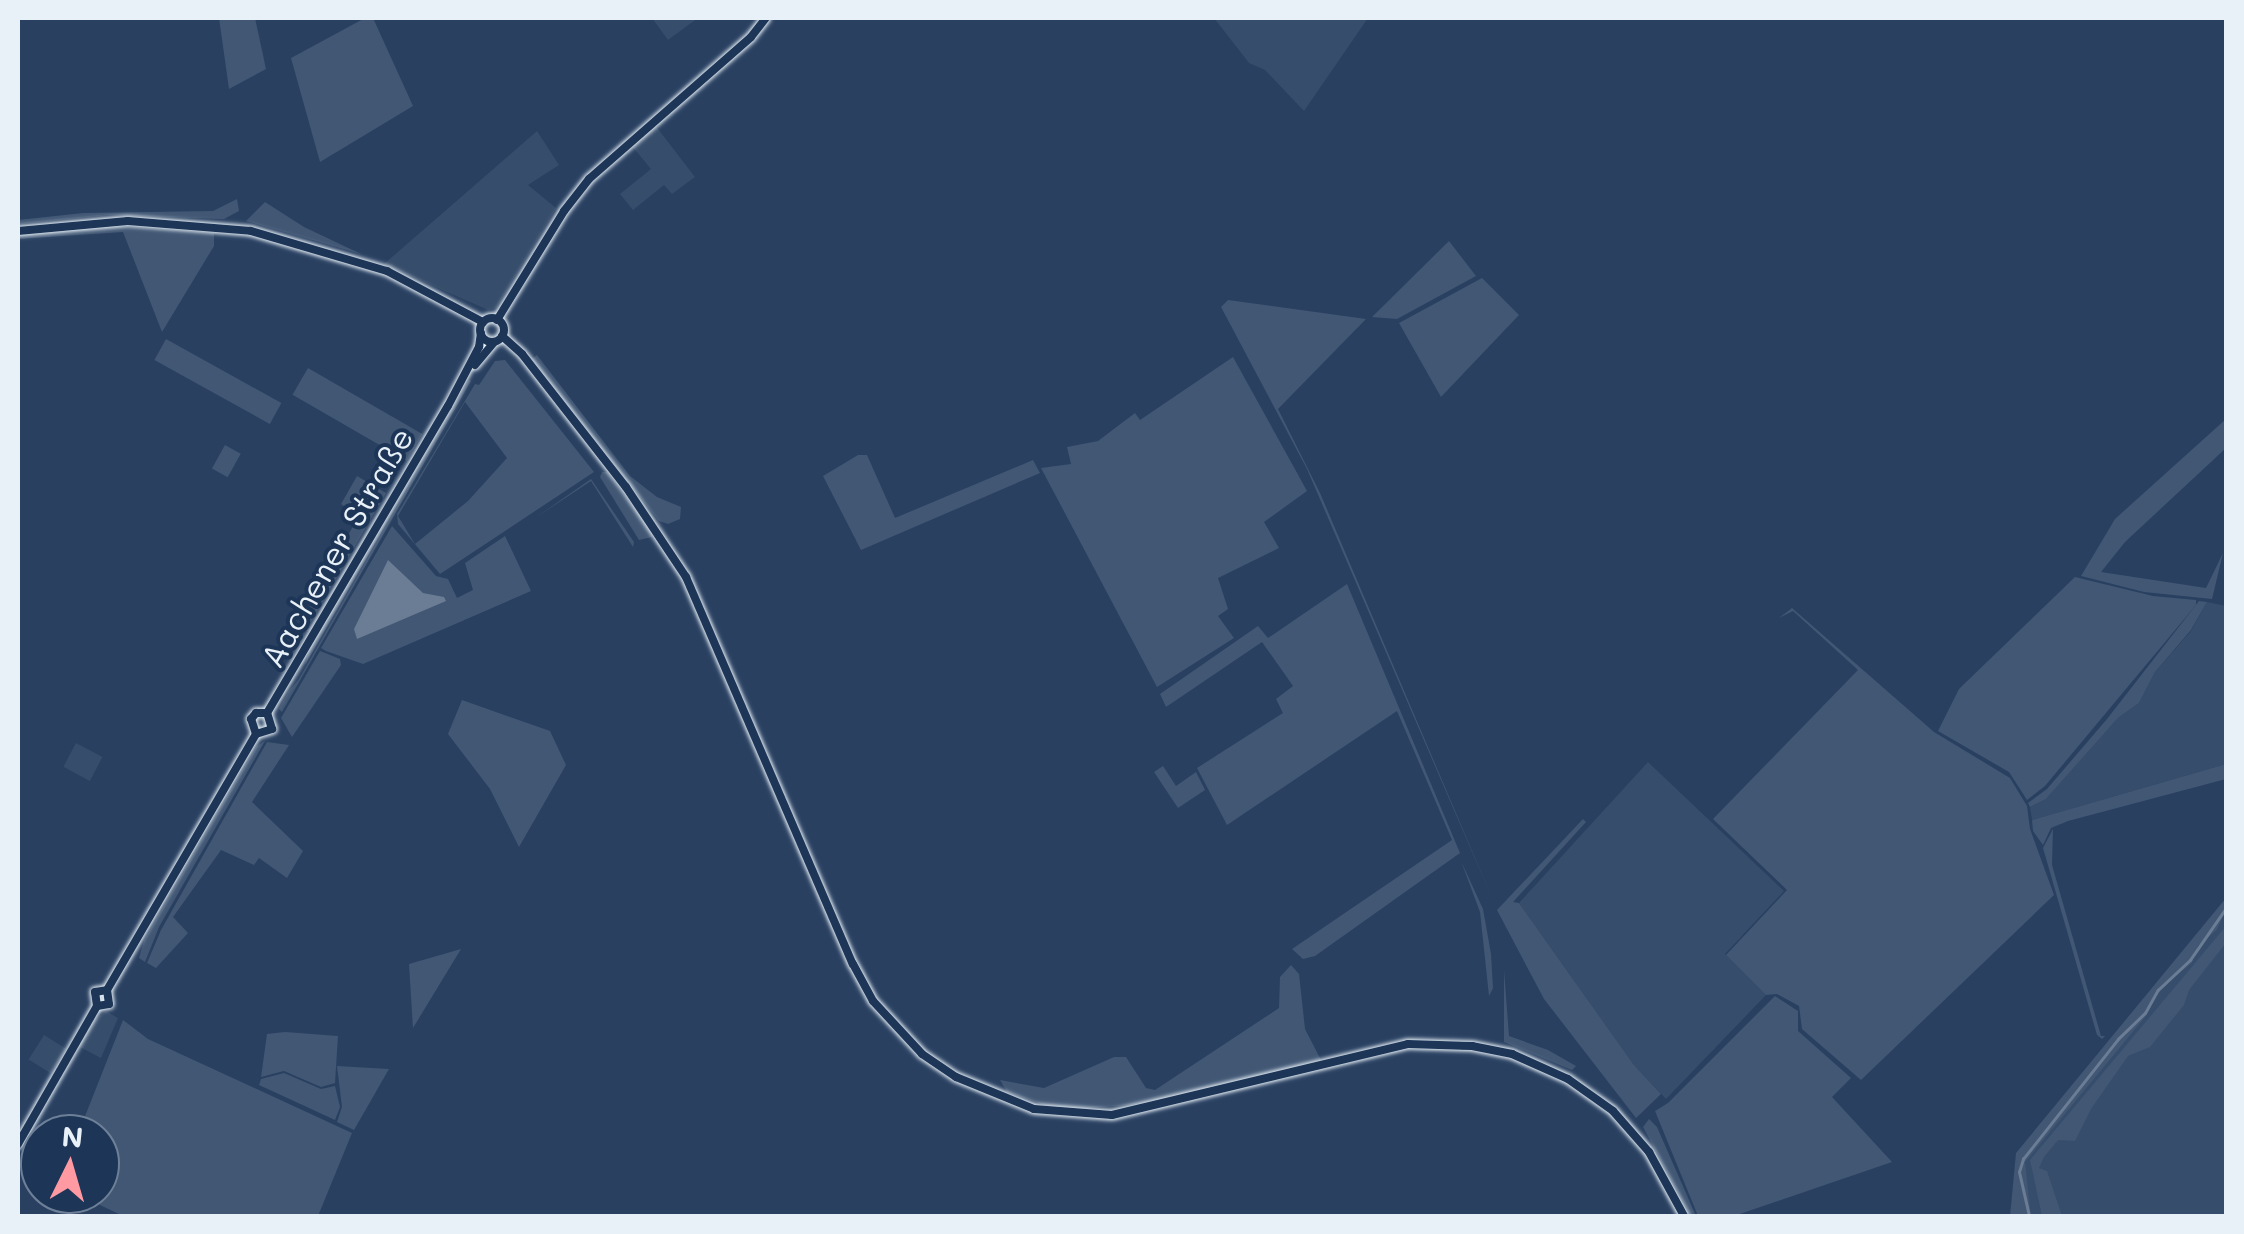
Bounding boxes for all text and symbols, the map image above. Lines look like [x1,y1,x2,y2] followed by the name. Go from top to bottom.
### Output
[252,420,420,674] street label: Aachener Straße
[20,1114,120,1214] north arrow
[60,1117,85,1155] text: N

